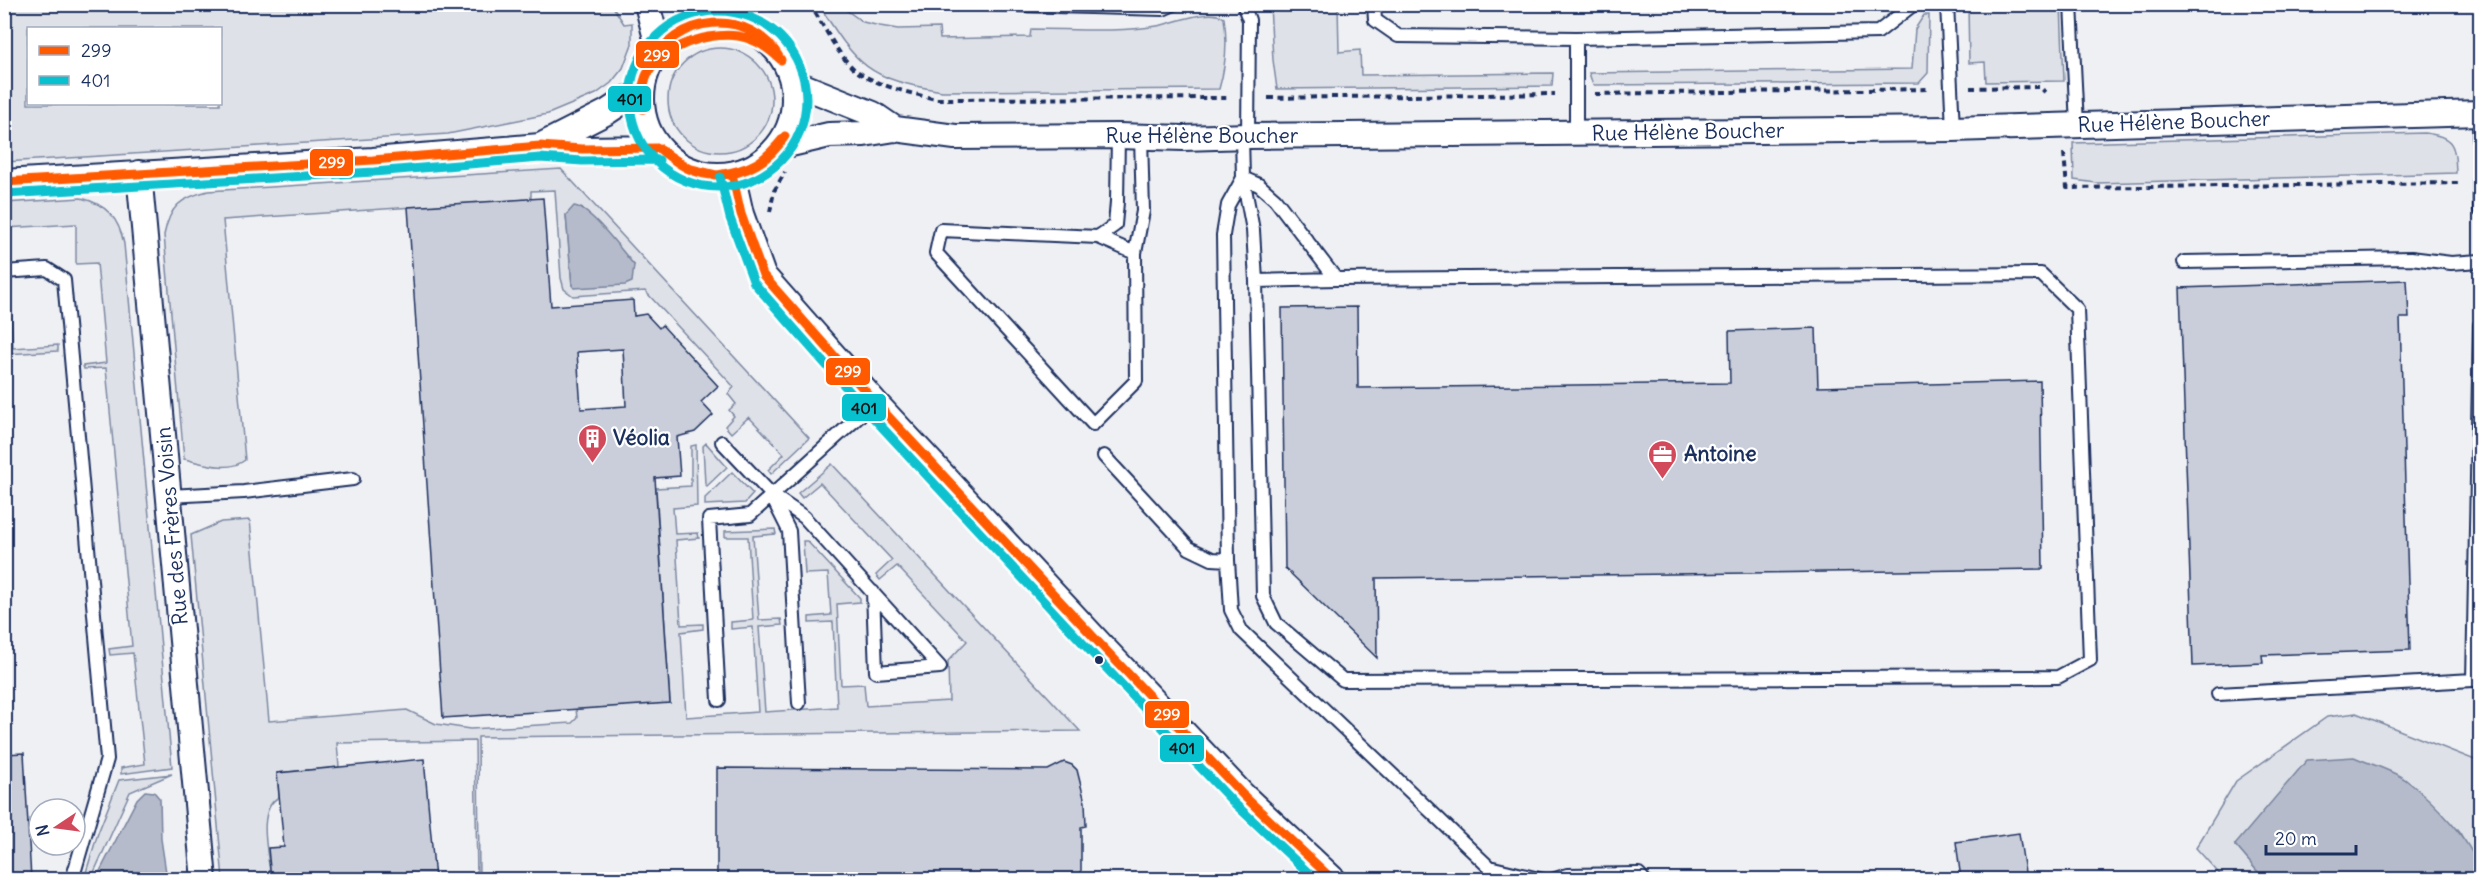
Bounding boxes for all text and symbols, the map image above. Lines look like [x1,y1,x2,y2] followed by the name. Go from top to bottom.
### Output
[27,27,222,105] legend
[81,39,112,62] text: 299
[635,40,680,69] line badge: 299
[643,45,671,65] text: 299
[81,69,110,92] text: 401
[607,85,652,113] line badge: 401
[617,89,643,109] text: 401
[2077,105,2271,138] street label: Rue Hélène Boucher
[1591,116,1785,147] street label: Rue Hélène Boucher
[1106,122,1299,149] street label: Rue Hélène Boucher
[309,148,354,177] line badge: 299
[318,152,346,172] text: 299
[825,357,871,386] line badge: 299
[834,361,862,381] text: 299
[841,393,887,422] line badge: 401
[851,398,877,418] text: 401
[576,422,608,464] building icon: Véolia
[613,424,670,451] place label: Véolia
[149,426,194,626] street label: Rue des Frères Voisin
[1647,438,1679,480] office icon: Antoine
[1684,440,1757,467] place label: Antoine
[1093,654,1105,666] unlabelled marker
[1144,700,1190,729] line badge: 299
[1153,704,1181,724] text: 299
[1159,734,1205,763] line badge: 401
[1169,738,1195,758] text: 401
[27,797,87,857] north arrow
[2266,818,2356,856] scale bar
[31,823,53,838] text: N
[2275,827,2317,850] text: 20 m

